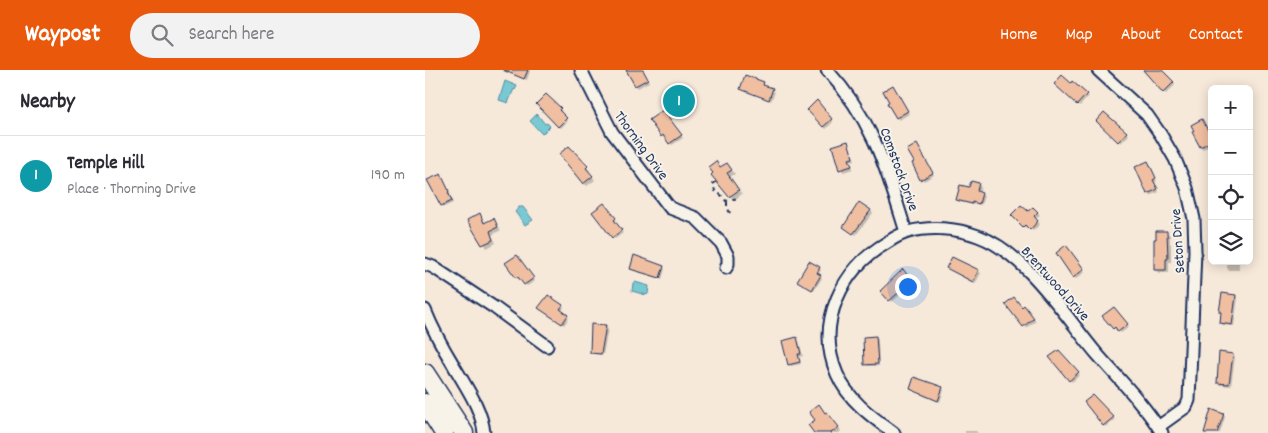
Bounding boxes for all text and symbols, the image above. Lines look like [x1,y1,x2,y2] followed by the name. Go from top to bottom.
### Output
[130,13,480,58] search box
[25,18,100,52] text: Waypost
[148,21,176,49] icon: search
[188,22,274,49] text: Search here
[1000,23,1037,48] text: Home
[1065,23,1093,48] text: Map
[1121,23,1161,48] text: About
[1189,23,1243,48] text: Contact
[663,82,695,120] pin: 1
[1208,85,1253,265] map controls
[1208,85,1253,130] button: +
[20,88,75,118] text: Nearby
[608,107,673,186] street label: Thorning Drive
[873,125,924,215] street label: Comstock Drive
[1208,130,1253,175] button: −
[67,151,144,178] text: Temple Hill
[34,164,38,187] text: 1
[371,164,405,187] text: 190 m
[1208,175,1253,220] button: locate
[67,178,196,201] text: Place · Thorning Drive
[1166,207,1192,274] street label: Seton Drive
[1208,220,1253,265] button: layers
[1015,242,1094,327] street label: Brentwood Drive
[895,274,921,300] your location

